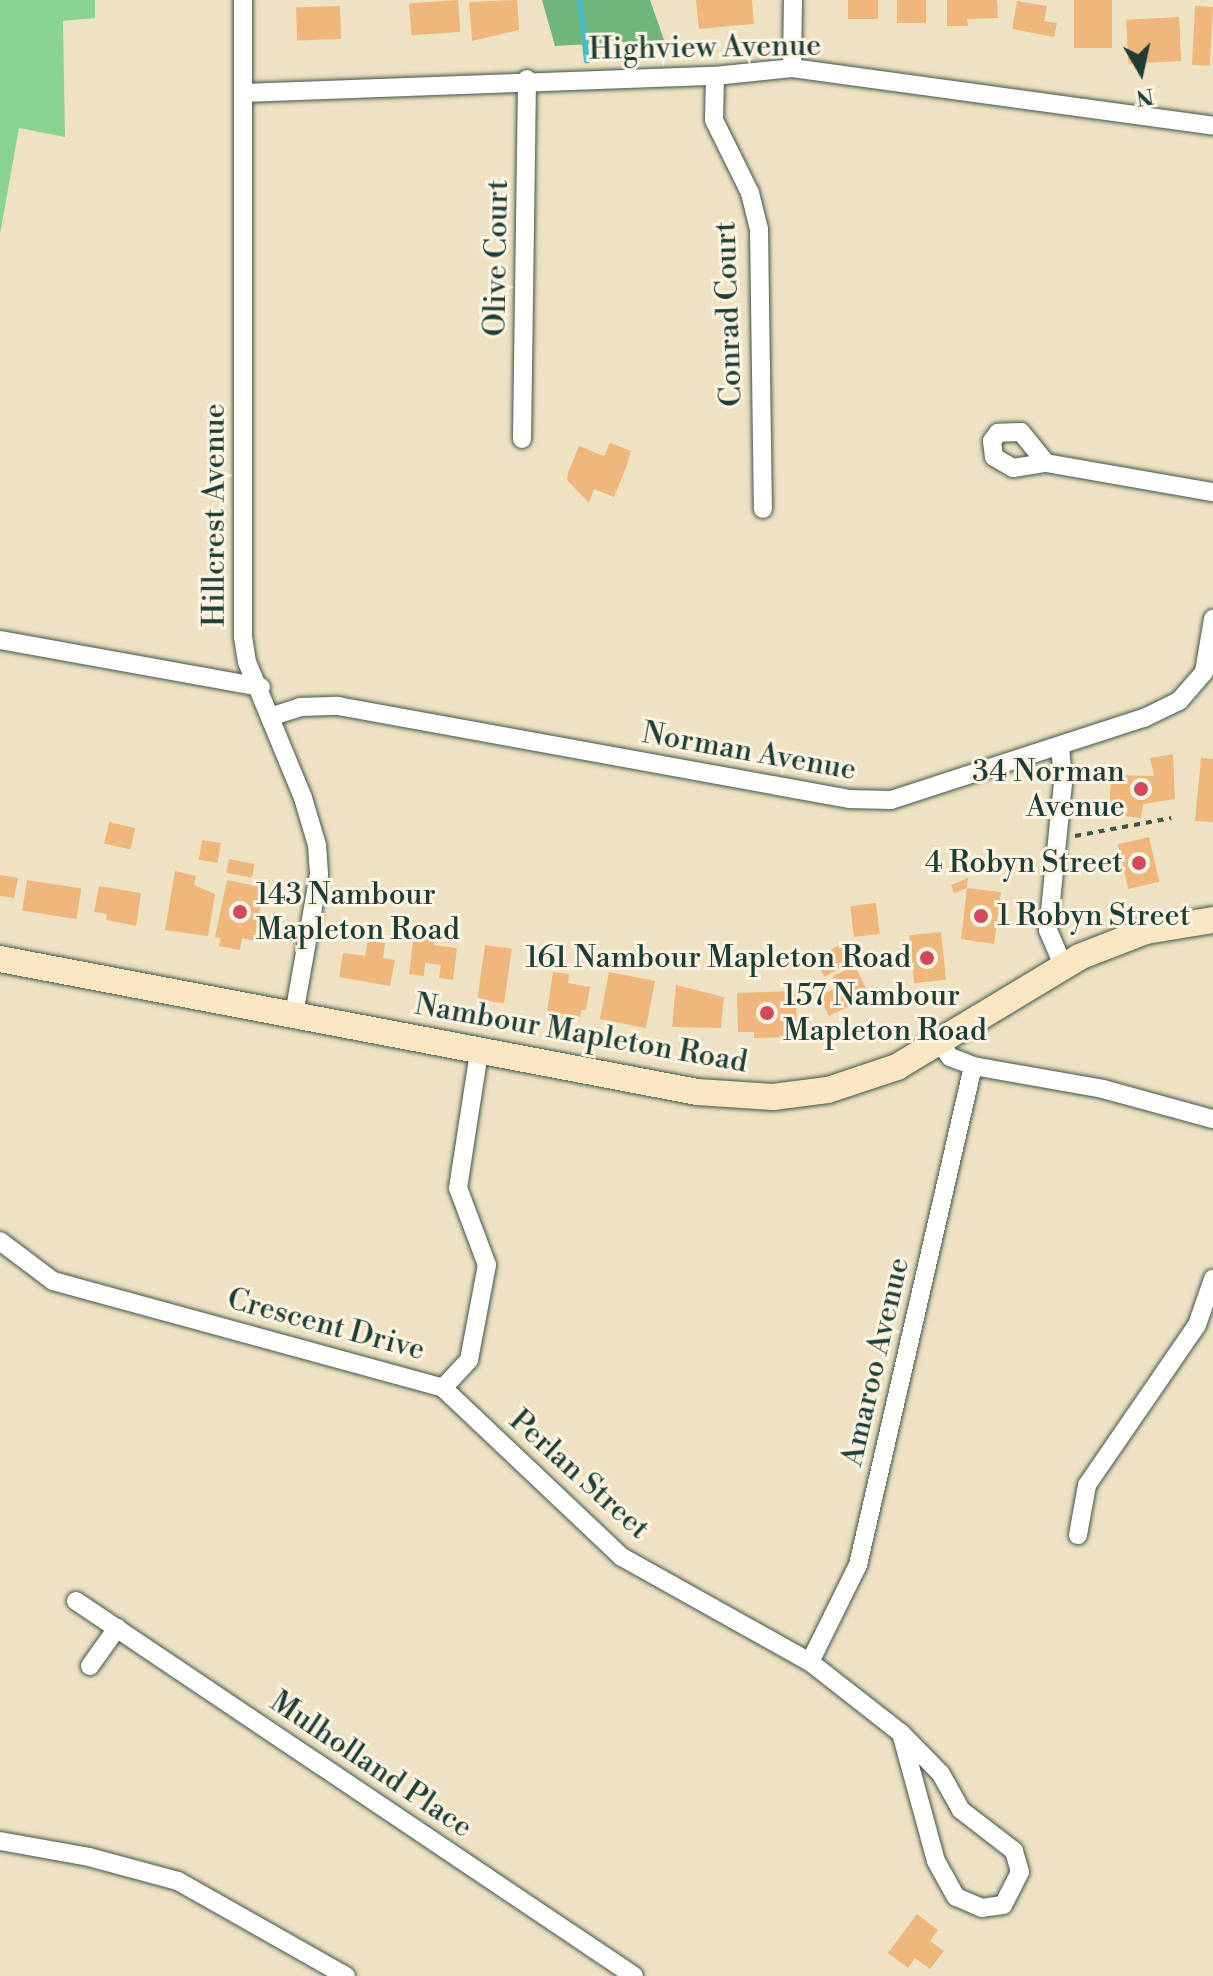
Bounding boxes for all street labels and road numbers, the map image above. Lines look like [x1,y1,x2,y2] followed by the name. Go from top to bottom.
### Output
[588,28,822,68] street label: Highview Avenue
[478,179,516,337] street label: Olive Court
[708,221,750,407] street label: Conrad Court
[197,403,233,627] street label: Hillcrest Avenue
[639,715,859,789] street label: Norman Avenue
[412,987,750,1081] street label: Nambour Mapleton Road
[834,1254,918,1470] street label: Amaroo Avenue
[223,1281,429,1369] street label: Crescent Drive
[502,1403,656,1547] street label: Perlan Street
[263,1684,479,1846] street label: Mulholland Place

